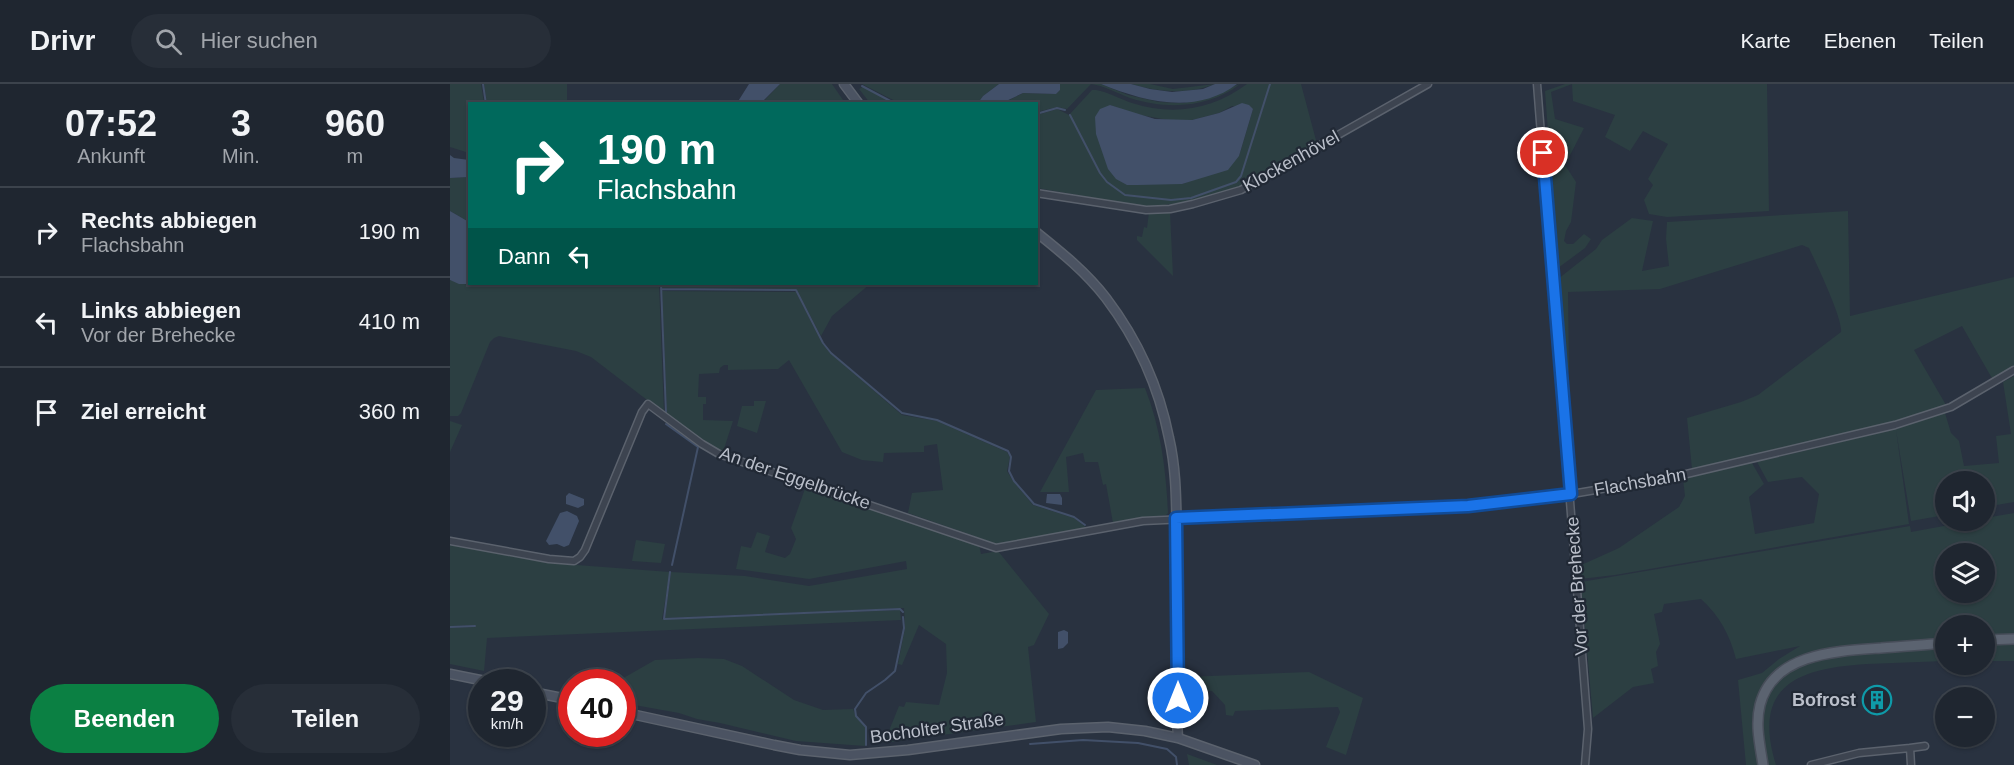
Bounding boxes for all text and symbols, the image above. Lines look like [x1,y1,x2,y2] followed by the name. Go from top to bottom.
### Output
[131,14,551,68] search box
[30,25,95,56] text: Drivr
[152,25,185,58] icon: search
[200,28,318,53] text: Hier suchen
[1741,29,1791,52] text: Karte
[1824,29,1896,52] text: Ebenen
[1929,29,1984,52] text: Teilen
[65,103,157,144] text: 07:52
[231,103,251,144] text: 3
[325,103,385,144] text: 960
[498,126,576,204] icon: right
[597,126,716,173] text: 190 m
[1239,126,1343,196] street label: Klockenhövel
[1517,127,1568,178] pin
[1526,136,1559,169] icon: arrive
[77,145,145,167] text: Ankunft
[222,145,260,167] text: Min.
[347,145,363,167] text: m
[597,175,737,205] text: Flachsbahn
[81,208,257,233] text: Rechts abbiegen
[30,216,63,249] icon: right
[359,219,420,244] text: 190 m
[81,234,184,256] text: Flachsbahn
[563,240,596,273] icon: left
[498,244,551,269] text: Dann
[81,298,241,323] text: Links abbiegen
[30,306,63,339] icon: left
[359,309,420,334] text: 410 m
[81,324,236,346] text: Vor der Brehecke
[30,396,63,429] icon: arrive
[81,399,206,424] text: Ziel erreicht
[359,399,420,424] text: 360 m
[717,443,873,513] street label: An der Eggelbrücke
[1592,464,1688,500] street label: Flachsbahn
[1935,471,1995,747] map controls
[1935,471,1995,531] button: sound
[1562,516,1592,656] street label: Vor der Brehecke
[1935,543,1995,603] button: layers
[1935,615,1995,675] button: +
[1146,666,1210,730] position arrow
[558,669,636,747] speed limit sign: 40
[30,684,219,753] button: Beenden
[231,684,420,753] button: Teilen
[490,684,524,717] text: 29
[1861,684,1893,716] building icon: Bofrost
[1935,687,1995,747] button: −
[1792,690,1856,710] place label: Bofrost
[869,709,1005,747] street label: Bocholter Straße
[491,715,523,732] text: km/h

